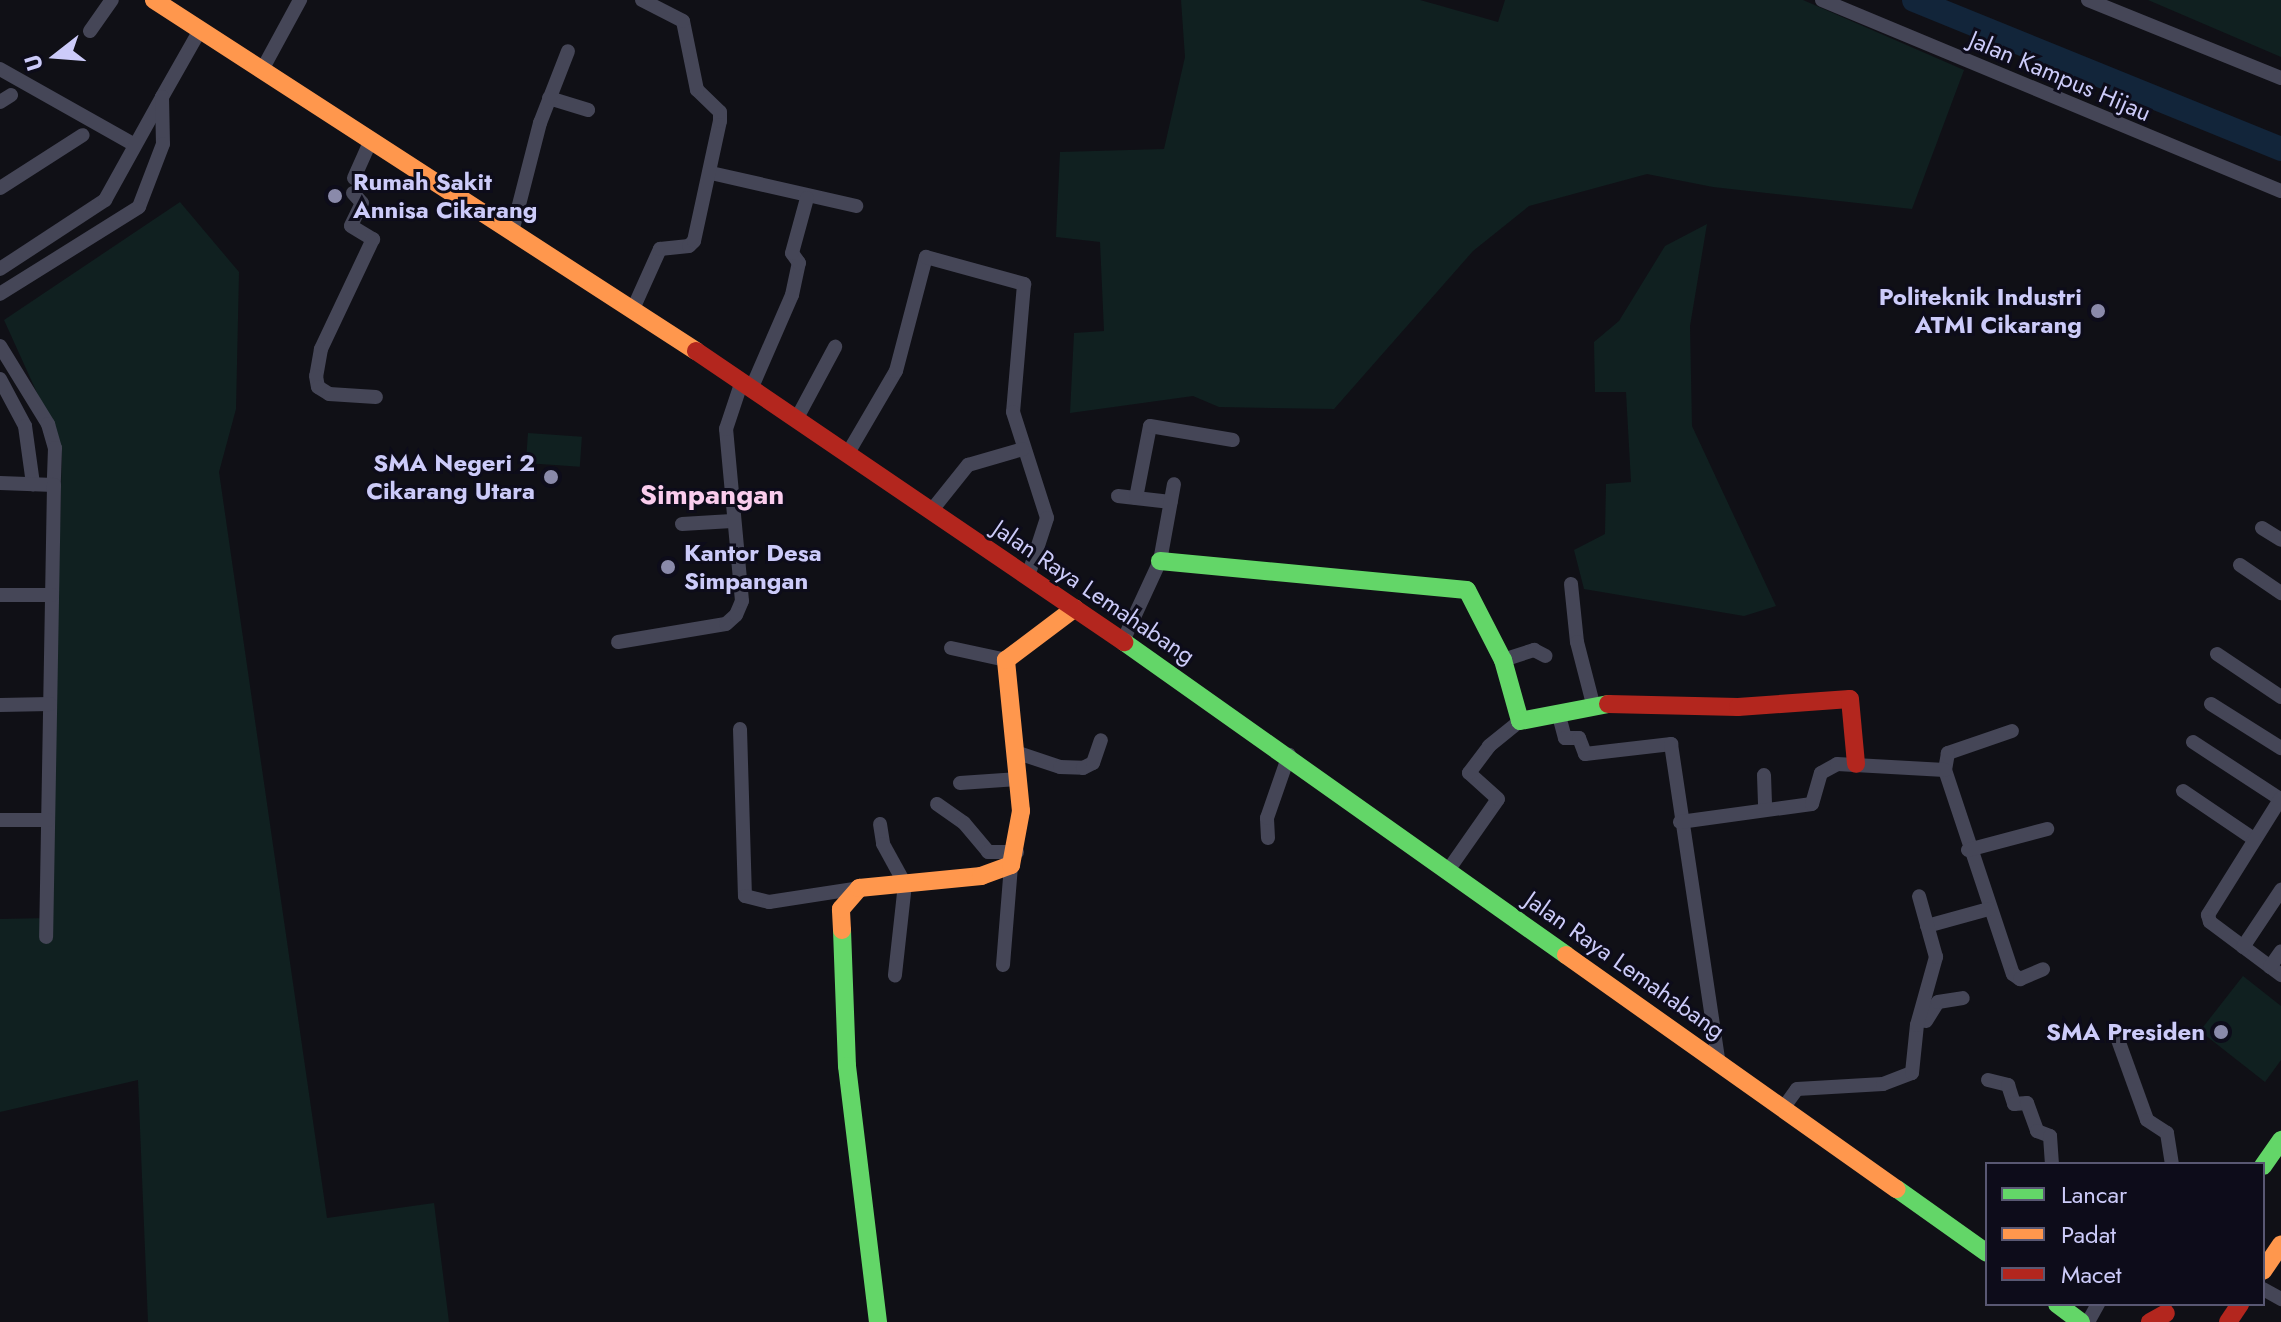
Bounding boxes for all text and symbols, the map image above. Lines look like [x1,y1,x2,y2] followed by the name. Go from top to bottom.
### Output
[16,16,96,96] north arrow
[1965,25,2155,127] street label: Jalan Kampus Hijau
[15,51,51,75] text: U
[353,168,537,224] place label: Rumah Sakit Annisa Cikarang
[324,185,346,207] marker: Rumah Sakit Annisa Cikarang
[1879,283,2082,339] place label: Politeknik Industri ATMI Cikarang
[2089,302,2107,320] marker: Politeknik Industri ATMI Cikarang
[366,449,535,505] place label: SMA Negeri 2 Cikarang Utara
[542,468,560,486] marker: SMA Negeri 2 Cikarang Utara
[640,478,784,512] district label: Simpangan
[988,514,1200,670] street label: Jalan Raya Lemahabang
[684,539,822,595] place label: Kantor Desa Simpangan
[659,558,677,576] marker: Kantor Desa Simpangan
[1520,885,1730,1045] street label: Jalan Raya Lemahabang
[2046,1018,2205,1046] place label: SMA Presiden
[2212,1023,2230,1041] marker: SMA Presiden
[1985,1162,2265,1306] legend
[2061,1177,2127,1212] text: Lancar
[2061,1217,2116,1252] text: Padat
[2061,1257,2122,1292] text: Macet

